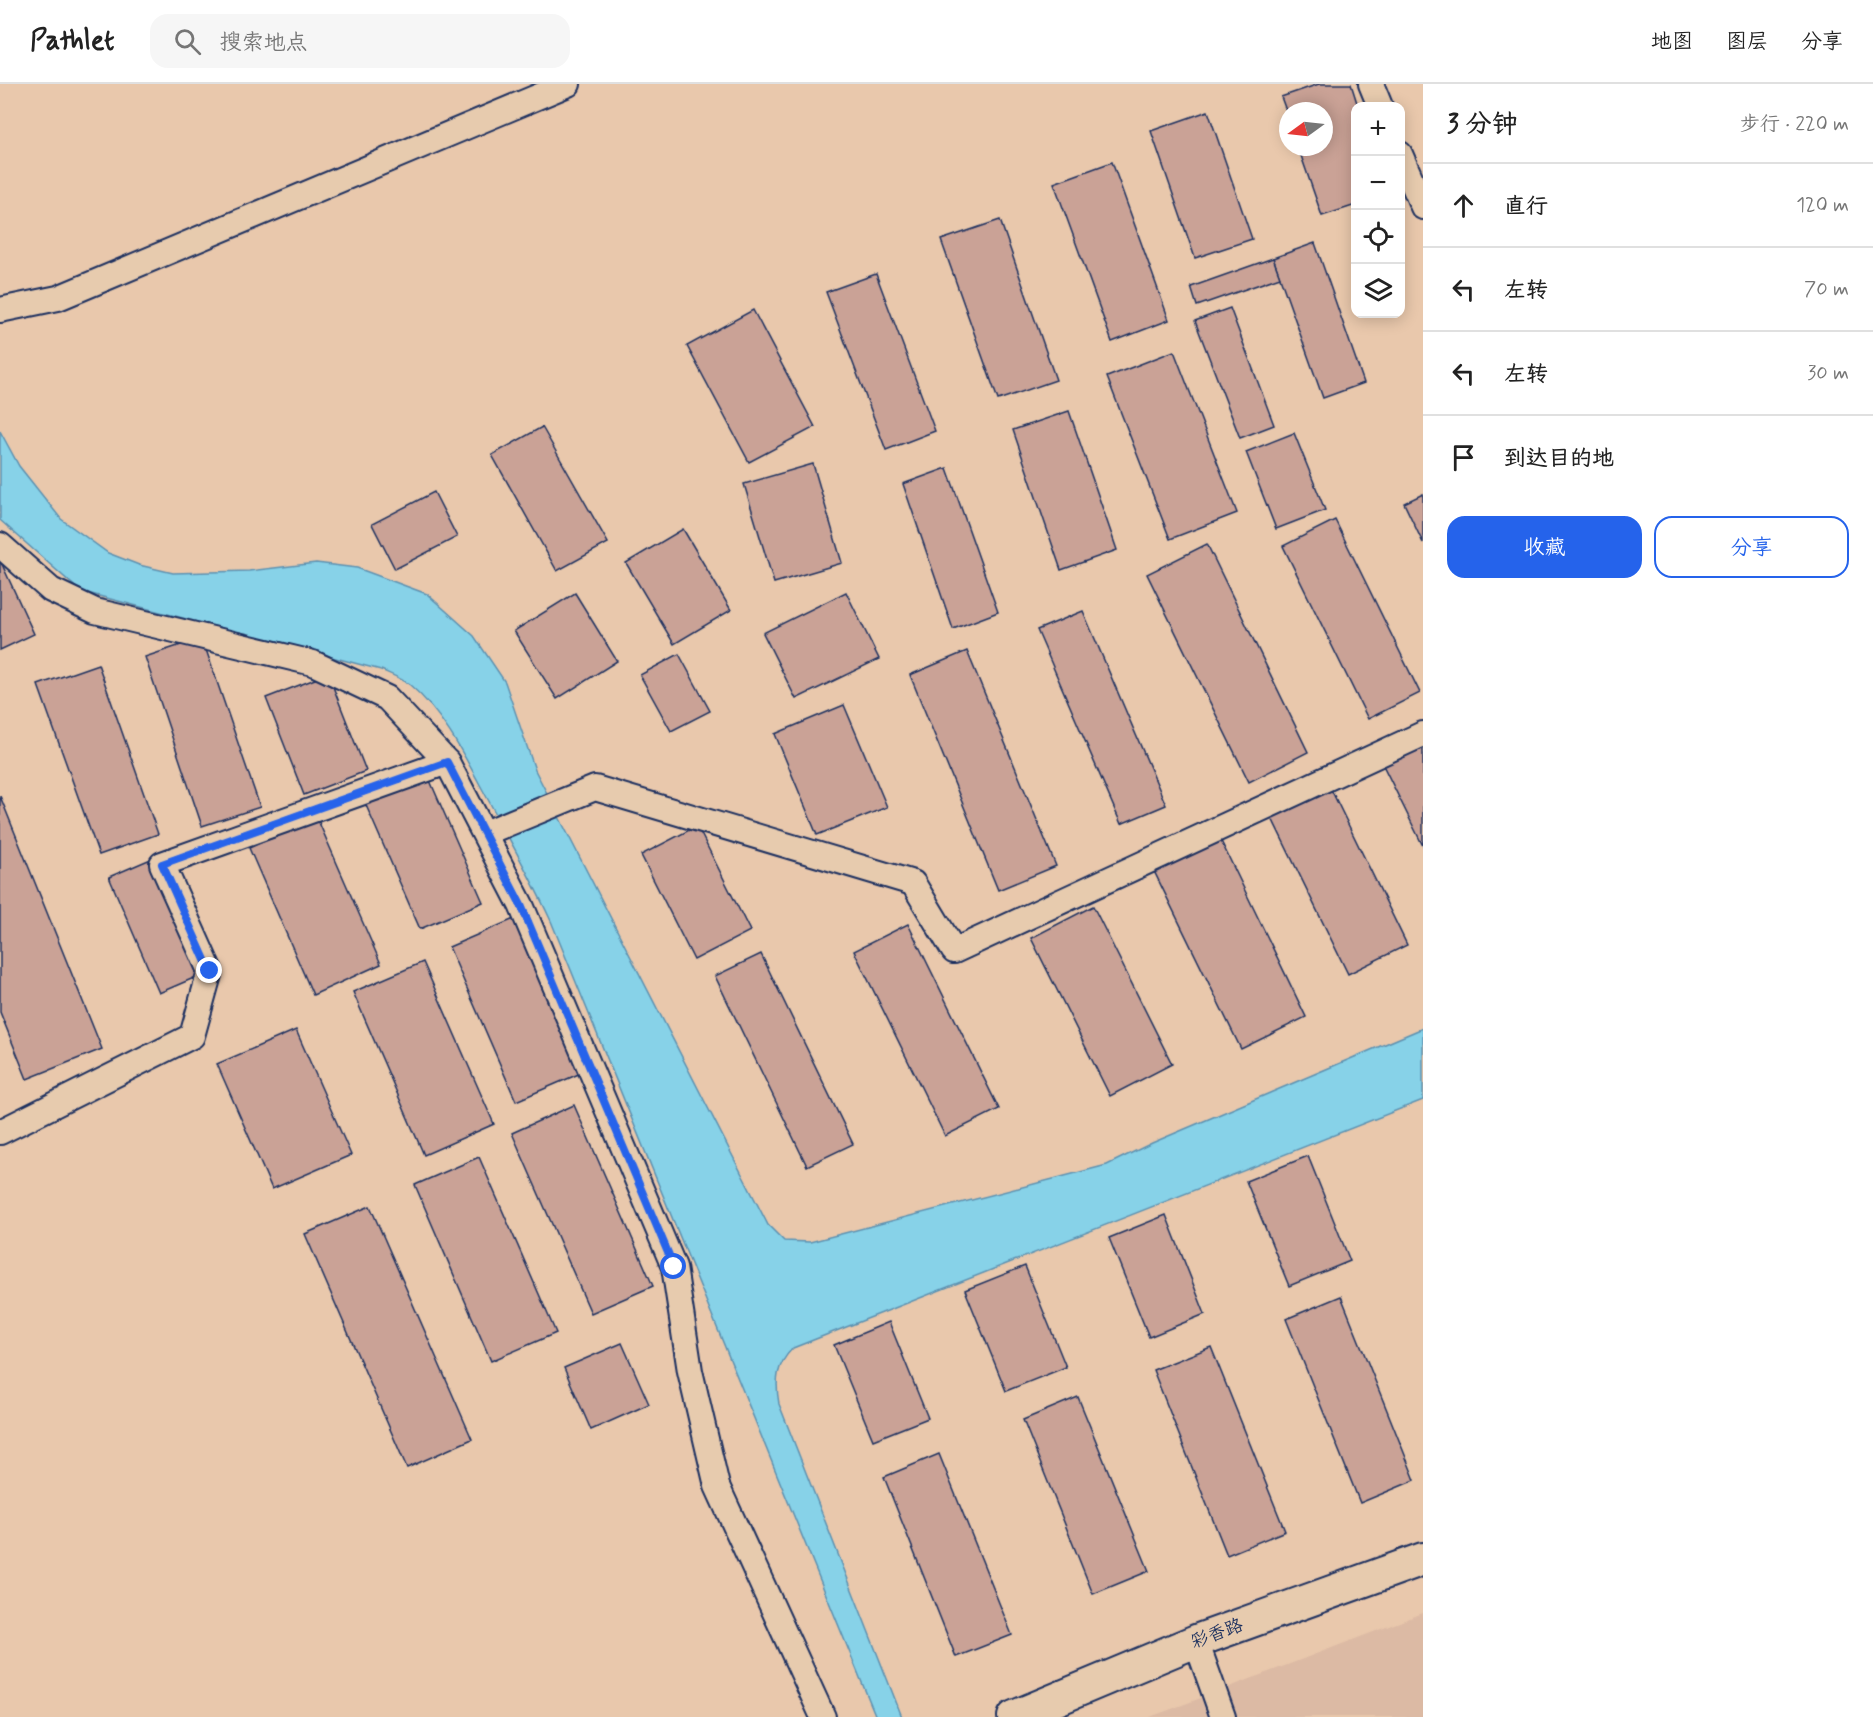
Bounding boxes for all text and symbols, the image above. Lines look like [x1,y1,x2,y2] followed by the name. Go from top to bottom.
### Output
[150,14,570,68] search box
[30,23,114,60] text: Pathlet
[171,25,204,58] icon: search
[1651,28,1693,56] text: 地图
[1726,28,1768,56] text: 图层
[1801,28,1843,56] text: 分享
[219,29,307,57] text: 搜索地点
[1279,102,1333,156] north arrow
[1351,102,1405,318] map controls
[1351,102,1405,156] button: +
[1447,108,1518,142] text: 3 分钟
[1740,111,1849,138] text: 步行 · 220 m
[1351,156,1405,210] button: −
[1447,189,1480,222] icon: ahead
[1796,192,1849,219] text: 120 m
[1504,193,1548,221] text: 直行
[1351,210,1405,264] button: locate
[1351,264,1405,318] button: layers
[1447,273,1480,306] icon: left
[1804,276,1849,303] text: 70 m
[1504,277,1548,305] text: 左转
[1447,357,1480,390] icon: left
[1807,360,1849,387] text: 30 m
[1504,361,1548,389] text: 左转
[1447,441,1480,474] icon: arrive
[1504,445,1614,473] text: 到达目的地
[1447,516,1642,578] button: 收藏
[1654,516,1849,578] button: 分享
[196,957,222,983] route end
[660,1253,686,1279] route start
[1188,1613,1246,1655] street label: 彩香路

